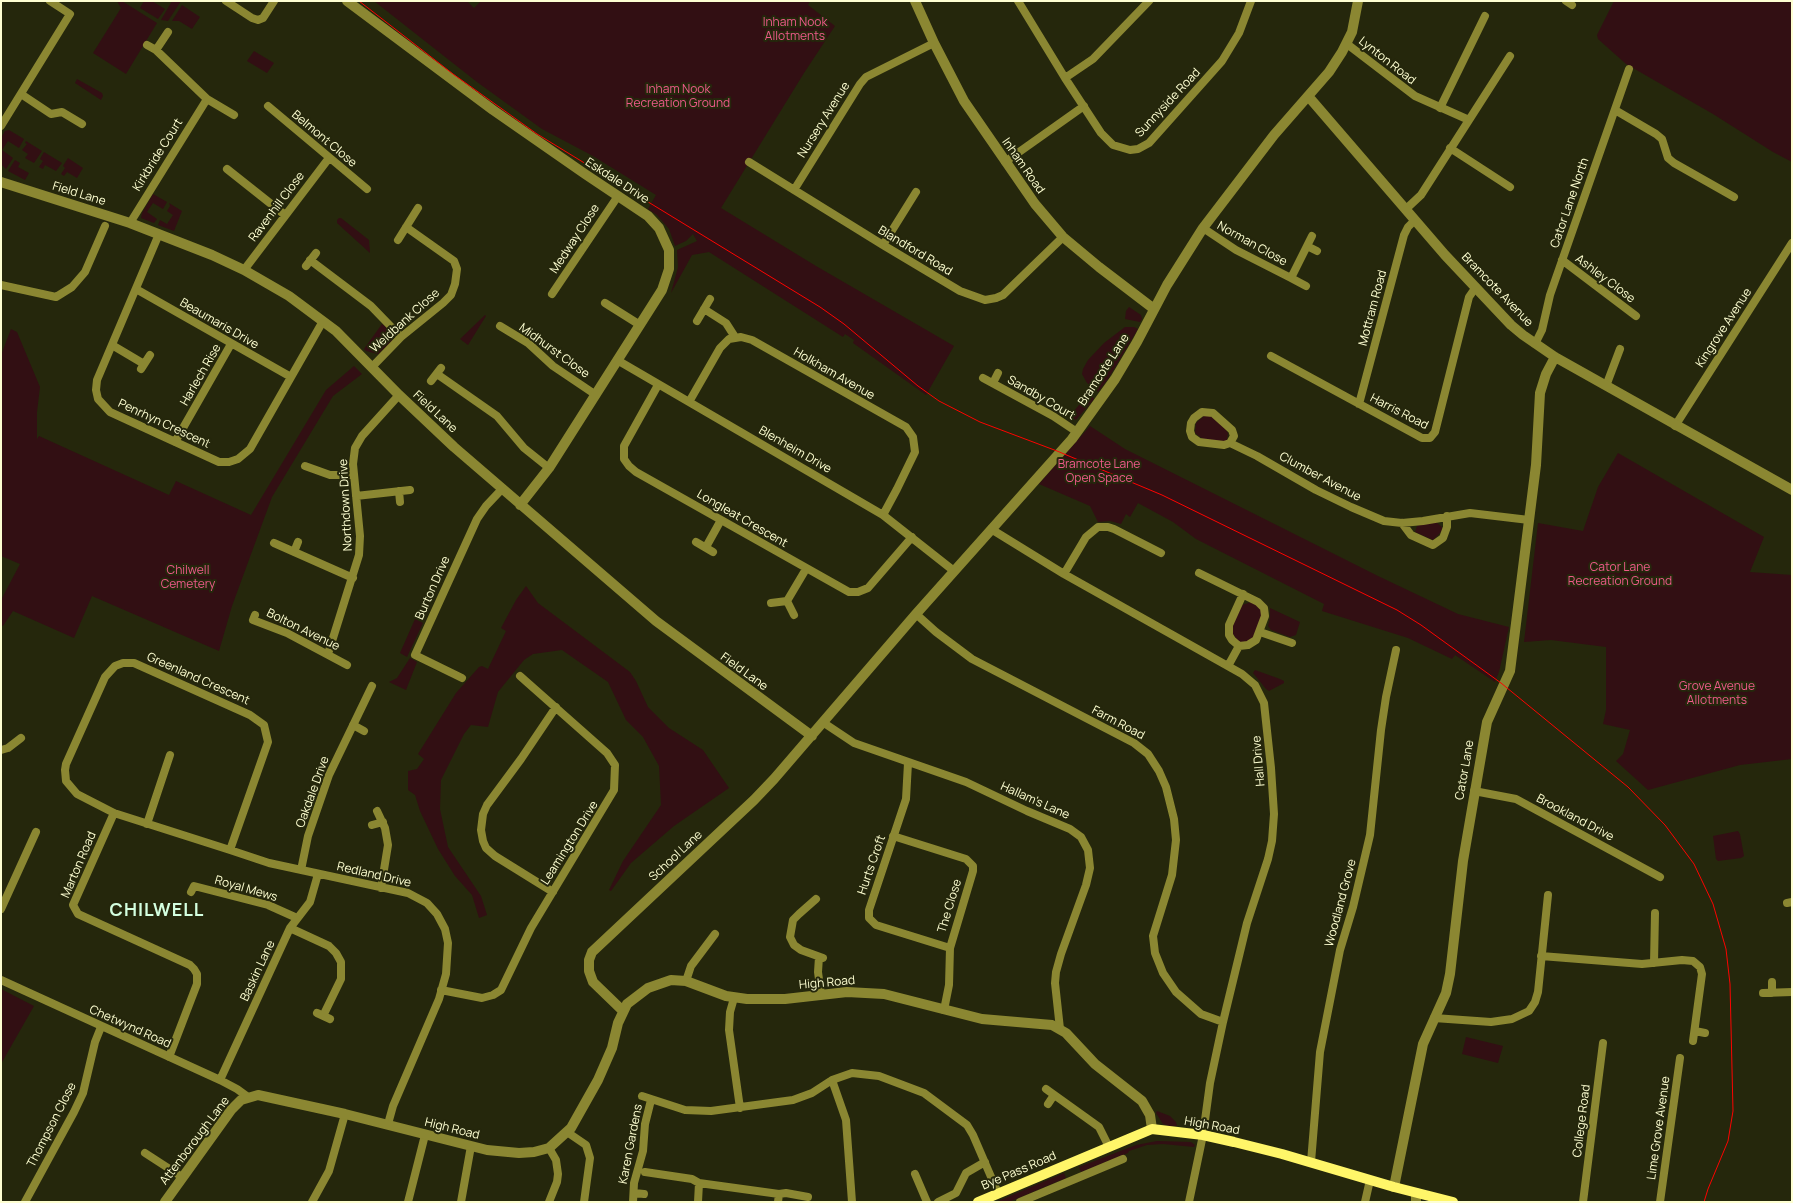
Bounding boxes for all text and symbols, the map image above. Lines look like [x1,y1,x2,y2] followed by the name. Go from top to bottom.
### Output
[763,16,827,44] park label: Inham Nook Allotments
[1356,34,1418,88] street label: Lynton Road
[1132,66,1204,140] street label: Sunnyside Road
[795,79,853,161] street label: Nursery Avenue
[626,83,730,111] park label: Inham Nook Recreation Ground
[289,108,359,170] street label: Belmont Close
[130,116,186,194] street label: Kirkbride Court
[999,135,1047,197] street label: Inham Road
[582,155,652,207] street label: Eskdale Drive
[1548,156,1592,250] street label: Cator Lane North
[246,169,308,245] street label: Ravenhill Close
[51,179,107,209] street label: Field Lane
[547,202,603,276] street label: Medway Close
[1215,219,1289,269] street label: Norman Close
[875,223,955,279] street label: Blandford Road
[1458,250,1536,330] street label: Bramcote Avenue
[1572,252,1638,306] street label: Ashley Close
[1356,269,1390,347] street label: Mottram Road
[367,286,443,356] street label: Weldbank Close
[1693,286,1755,370] street label: Kingrove Avenue
[177,296,261,352] street label: Beaumaris Drive
[516,321,592,381] street label: Midhurst Close
[1075,331,1133,409] street label: Bramcote Lane
[178,342,224,408] street label: Harlech Rise
[791,345,877,403] street label: Holkham Avenue
[1005,373,1077,423] street label: Sandby Court
[410,388,460,436] street label: Field Lane
[1367,391,1431,433] street label: Harris Road
[116,396,212,452] street label: Penrhyn Crescent
[756,423,834,477] street label: Blenheim Drive
[1277,449,1363,505] street label: Clumber Avenue
[1058,458,1140,486] park label: Bramcote Lane Open Space
[336,459,356,551] street label: Northdown Drive
[694,487,790,551] street label: Longleat Crescent
[413,554,453,622] street label: Burton Drive
[1568,561,1672,589] park label: Cator Lane Recreation Ground
[161,564,215,592] park label: Chilwell Cemetery
[264,606,342,654] street label: Bolton Avenue
[144,650,252,708] street label: Greenland Crescent
[717,650,771,694] street label: Field Lane
[1679,680,1755,708] park label: Grove Avenue Allotments
[1089,703,1147,743] street label: Farm Road
[1250,735,1268,787] street label: Hall Drive
[1453,739,1477,801] street label: Cator Lane
[293,754,333,830] street label: Oakdale Drive
[998,779,1072,823] street label: Hallam's Lane
[1534,791,1616,845] street label: Brookland Drive
[538,798,602,888] street label: Leamington Drive
[646,828,706,884] street label: School Lane
[59,830,99,900] street label: Marton Road
[855,833,889,897] street label: Hurts Croft
[1322,858,1360,948] street label: Woodland Grove
[335,859,413,891] street label: Redland Drive
[213,873,279,905] street label: Royal Mews
[935,877,965,935] street label: The Close
[109,900,205,922] district label: CHILWELL
[238,938,278,1004] street label: Baskin Lane
[798,973,856,993] street label: High Road
[87,1003,173,1051] street label: Chetwynd Road
[1645,1075,1673,1181] street label: Lime Grove Avenue
[24,1080,80,1170] street label: Thompson Close
[1570,1084,1594,1158] street label: College Road
[157,1094,233,1188] street label: Attenborough Lane
[616,1103,646,1185] street label: Karen Gardens
[1183,1114,1241,1138] street label: High Road
[423,1115,481,1143] street label: High Road
[979,1149,1059,1193] street label: Bye Pass Road

